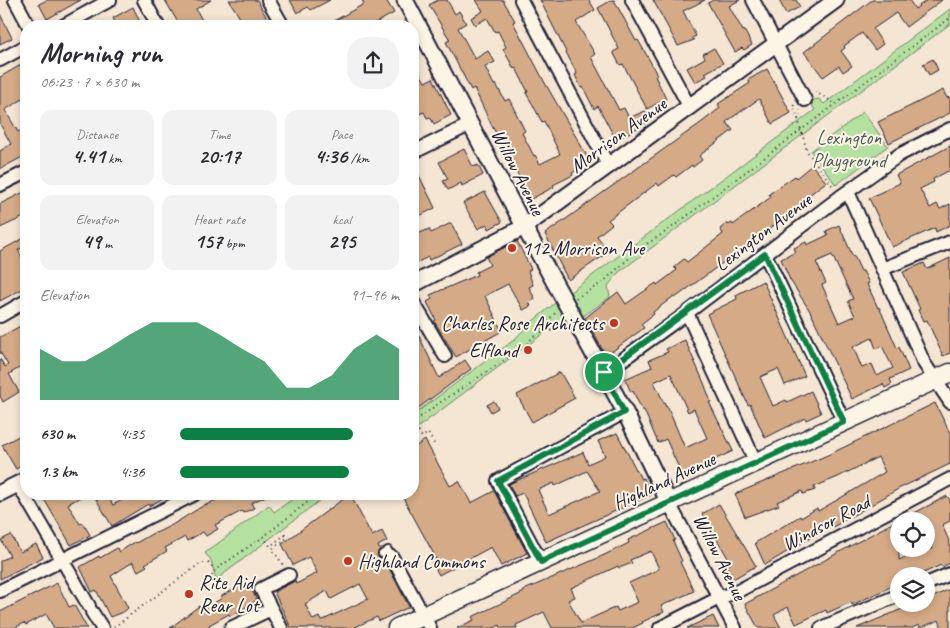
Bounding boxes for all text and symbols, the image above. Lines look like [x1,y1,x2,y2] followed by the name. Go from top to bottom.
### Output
[40,35,162,70] text: Morning run
[347,37,399,89] button: share
[40,72,139,92] text: 06:23 · 7 × 630 m
[565,91,672,178] street label: Morrison Avenue
[486,125,551,221] street label: Willow Avenue
[812,125,889,173] park label: Lexington Playground
[76,126,118,143] text: Distance
[209,126,230,143] text: Time
[331,126,353,143] text: Pace
[72,143,105,169] text: 4.41
[199,143,240,169] text: 20:17
[315,143,347,169] text: 4:36
[105,150,122,167] text: km
[347,150,369,167] text: /km
[709,186,818,277] street label: Lexington Avenue
[76,211,119,228] text: Elevation
[194,211,245,228] text: Heart rate
[333,211,351,228] text: kcal
[82,228,101,254] text: 49
[194,228,222,254] text: 157
[328,228,356,254] text: 295
[101,235,112,252] text: m
[222,235,245,252] text: bpm
[522,236,646,261] place label: 112 Morrison Ave
[506,242,518,254] marker: 112 Morrison Ave
[40,285,89,305] text: Elevation
[350,285,399,305] text: 91–96 m
[441,311,606,336] place label: Charles Rose Architects
[608,317,620,329] marker: Charles Rose Architects
[469,338,521,363] place label: Elfland
[522,344,534,356] marker: Elfland
[583,351,625,393] pin
[590,358,618,386] icon: arrive
[40,424,75,444] text: 630 m
[120,424,145,444] text: 4:35
[609,446,721,516] street label: Highland Avenue
[40,462,77,482] text: 1.3 km
[120,462,145,482] text: 4:36
[778,488,877,557] street label: Windsor Road
[688,510,753,606] street label: Willow Avenue
[890,512,935,612] map controls
[890,512,935,557] button: locate
[358,549,487,574] place label: Highland Commons
[342,555,354,567] marker: Highland Commons
[890,567,935,612] button: layers
[199,570,261,618] place label: Rite Aid Rear Lot
[183,588,195,600] marker: Rite Aid Rear Lot

